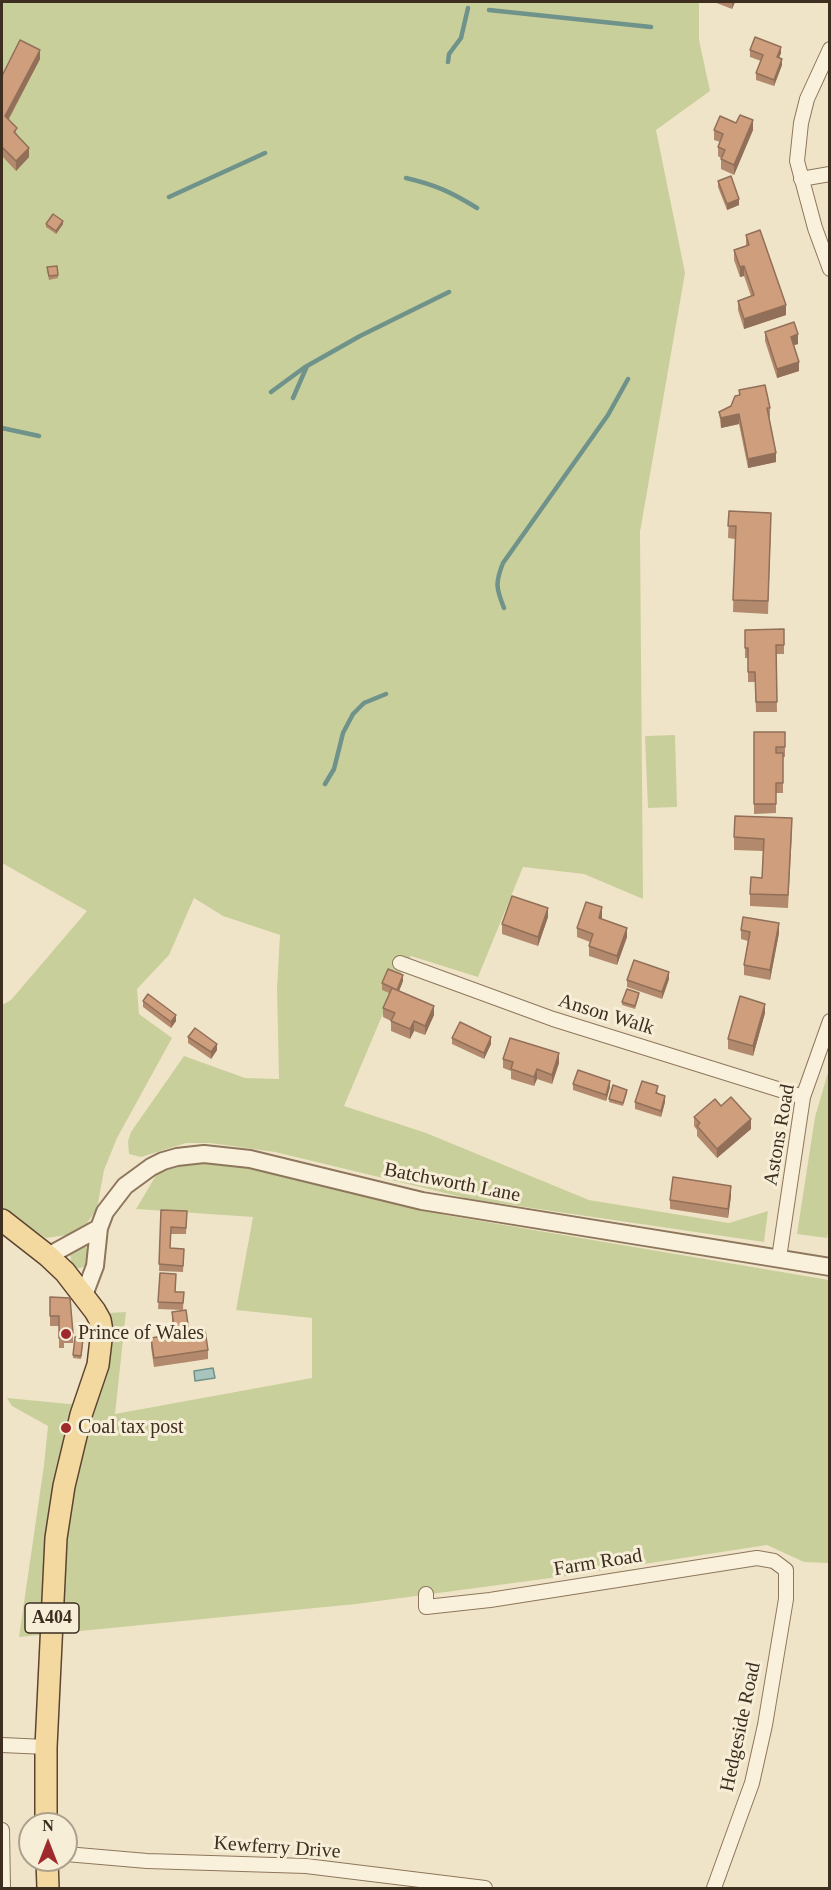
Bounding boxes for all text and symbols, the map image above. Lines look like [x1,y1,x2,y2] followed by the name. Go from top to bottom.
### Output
[555,989,657,1041] street label: Anson Walk
[759,1082,801,1188] street label: Astons Road
[382,1158,522,1208] street label: Batchworth Lane
[78,1322,204,1346] place label: Prince of Wales
[59,1327,73,1341] marker: Prince of Wales
[78,1416,184,1440] place label: Coal tax post
[59,1421,73,1435] marker: Coal tax post
[552,1544,644,1582] street label: Farm Road
[25,1603,79,1633] road number: A404
[716,1660,766,1794] street label: Hedgeside Road
[18,1812,78,1872] north arrow
[42,1817,54,1834] text: N
[213,1832,341,1864] street label: Kewferry Drive

